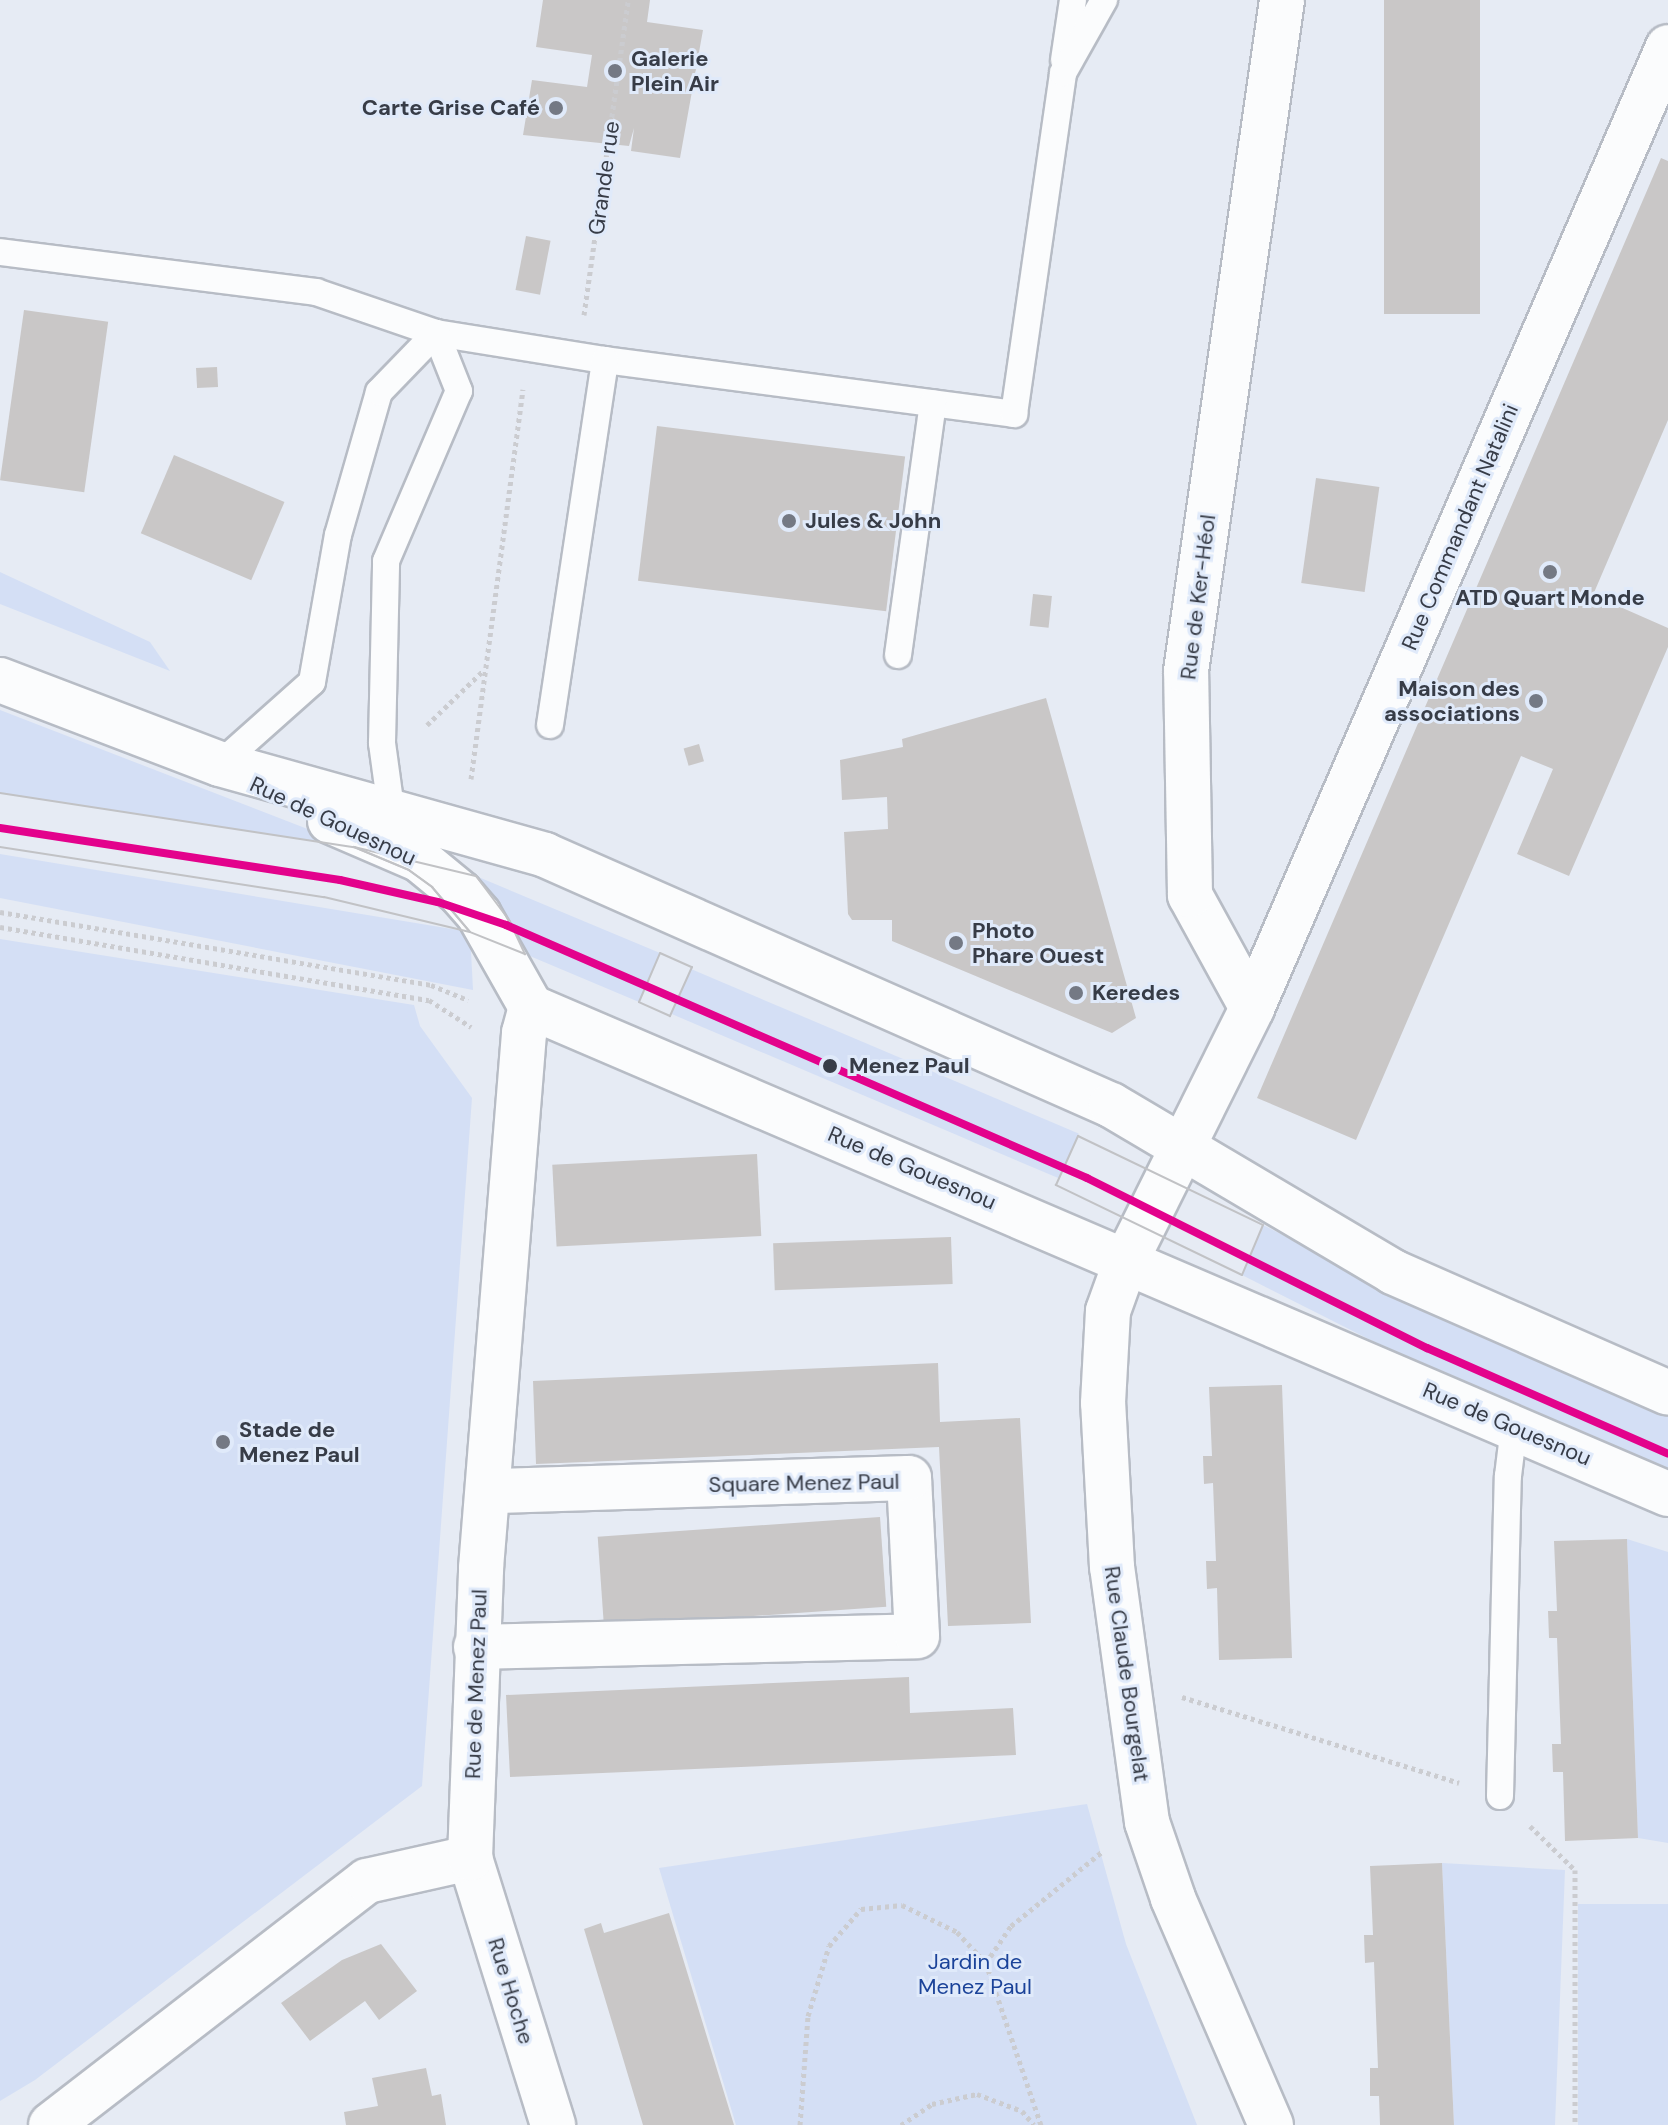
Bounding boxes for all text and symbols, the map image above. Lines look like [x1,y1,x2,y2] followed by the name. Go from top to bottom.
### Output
[631,45,719,96] place label: Galerie Plein Air
[606,62,624,80] marker: Galerie Plein Air
[362,95,540,121] place label: Carte Grise Café
[547,99,565,117] marker: Carte Grise Café
[583,119,625,237] street label: Grande rue
[1396,400,1524,654] street label: Rue Commandant Natalini
[805,508,941,534] place label: Jules & John
[780,512,798,530] marker: Jules & John
[1175,513,1221,681] street label: Rue de Ker-Héol
[1541,563,1559,581] marker: ATD Quart Monde
[1455,585,1645,611] place label: ATD Quart Monde
[1384,675,1520,726] place label: Maison des associations
[1527,692,1545,710] marker: Maison des associations
[246,771,420,871] street label: Rue de Gouesnou
[972,917,1104,968] place label: Photo Phare Ouest
[947,934,965,952] marker: Photo Phare Ouest
[1092,980,1180,1006] place label: Keredes
[1067,984,1085,1002] marker: Keredes
[849,1053,970,1079] place label: Menez Paul
[818,1054,842,1078] marker: Menez Paul
[824,1121,1000,1215] street label: Rue de Gouesnou
[1419,1377,1595,1471] street label: Rue de Gouesnou
[239,1416,360,1468] place label: Stade de Menez Paul
[214,1433,232,1451] marker: Stade de Menez Paul
[708,1468,900,1498] street label: Square Menez Paul
[1099,1564,1155,1784] street label: Rue Claude Bourgelat
[459,1589,493,1779] street label: Rue de Menez Paul
[482,1935,540,2047] street label: Rue Hoche
[918,1948,1032,2000] park label: Jardin de Menez Paul

